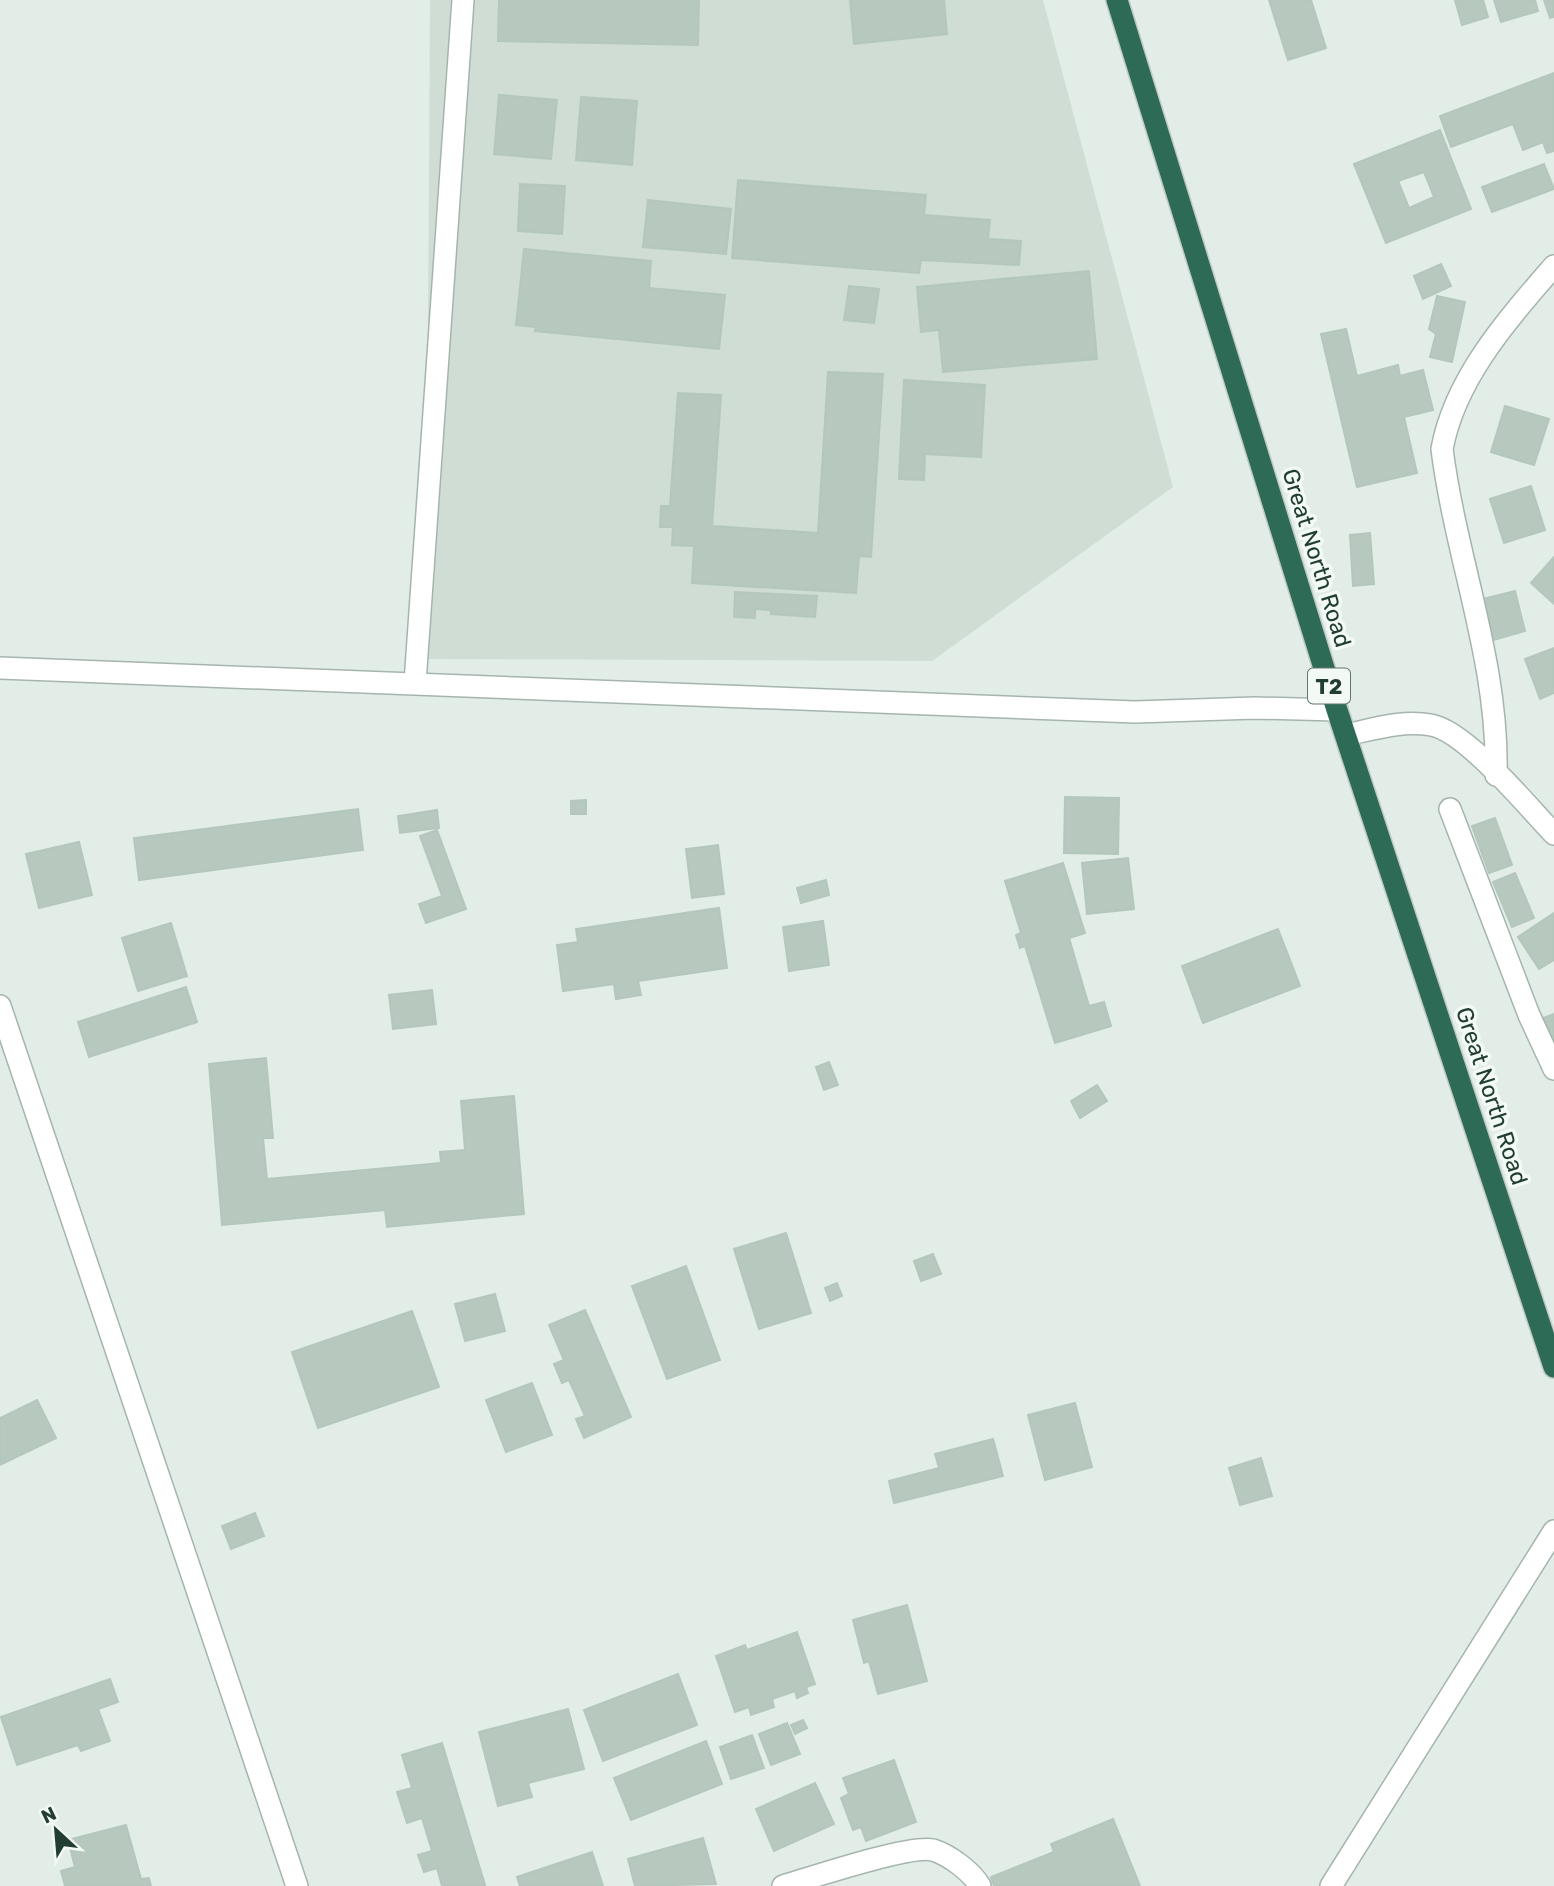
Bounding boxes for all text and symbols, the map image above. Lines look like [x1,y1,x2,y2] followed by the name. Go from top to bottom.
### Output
[1277,465,1357,651] street label: Great North Road
[1308,668,1350,704] road number: T2
[1450,1004,1534,1188] street label: Great North Road
[21,1795,91,1865] north arrow
[38,1802,60,1829] text: N

